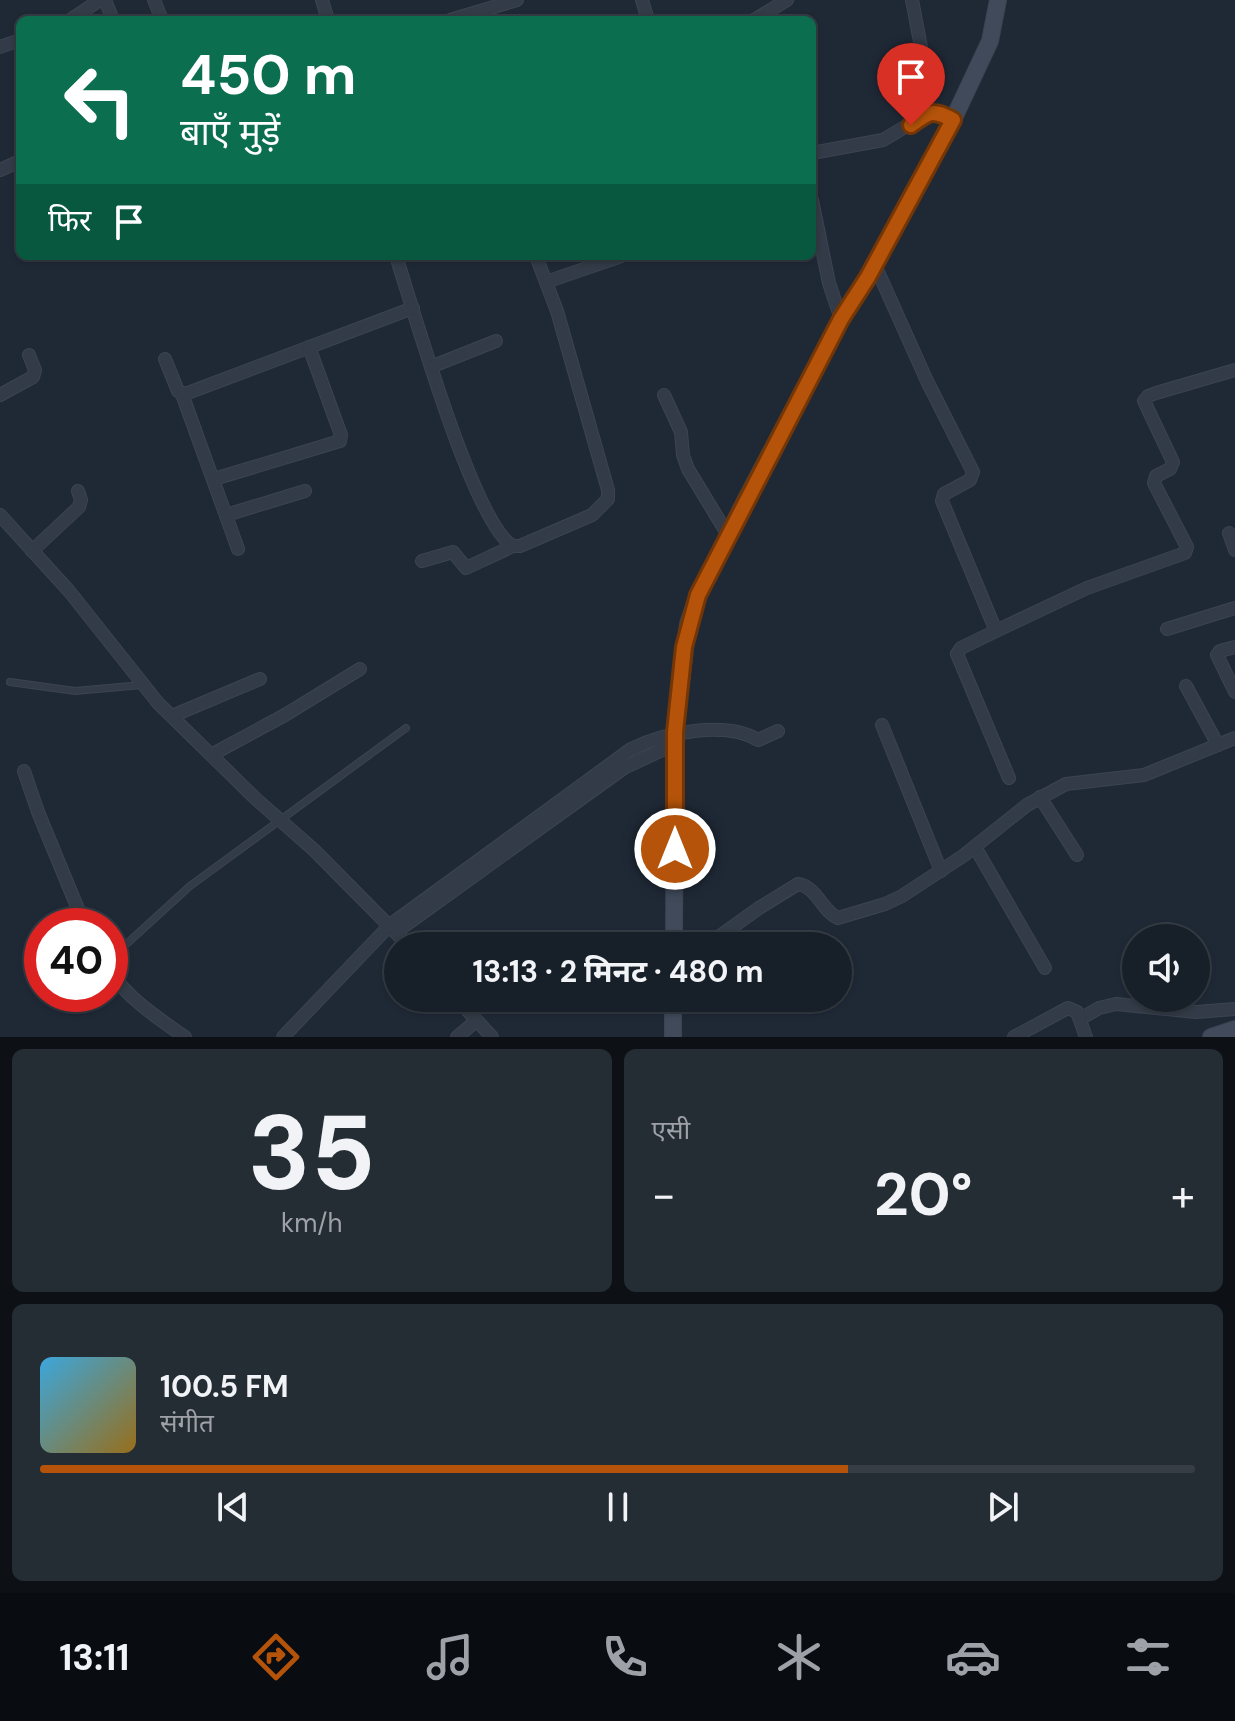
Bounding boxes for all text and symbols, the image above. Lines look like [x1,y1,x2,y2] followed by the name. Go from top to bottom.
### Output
[180,38,357,111] text: 450 m
[877,43,945,125] pin
[48,48,152,152] icon: left
[889,55,933,99] icon: arrive
[180,109,280,156] text: बाएँ मुड़ें
[107,200,151,244] icon: arrive
[48,201,91,240] text: फिर
[633,807,717,891] position arrow
[24,908,128,1012] speed limit sign: 40
[1122,924,1210,1012] map controls
[1122,924,1210,1012] button: sound
[472,952,764,991] text: 13:13 · 2 मिनट · 480 m
[248,1086,375,1221] text: 35
[652,1113,690,1147] text: एसी
[874,1155,972,1234] text: 20°
[652,1166,676,1224] text: −
[1171,1166,1195,1224] text: +
[281,1206,342,1240] text: km/h
[160,1367,289,1406] text: 100.5 FM
[160,1406,214,1440] text: संगीत
[211,1485,255,1529] icon: previous
[596,1485,640,1529] icon: pause
[981,1485,1025,1529] icon: next
[248,1629,304,1685] icon: directions
[422,1629,478,1685] icon: music
[597,1629,653,1685] icon: phone
[771,1629,827,1685] icon: climate
[945,1629,1001,1685] icon: car
[1120,1629,1176,1685] icon: filters
[59,1634,129,1681] text: 13:11

